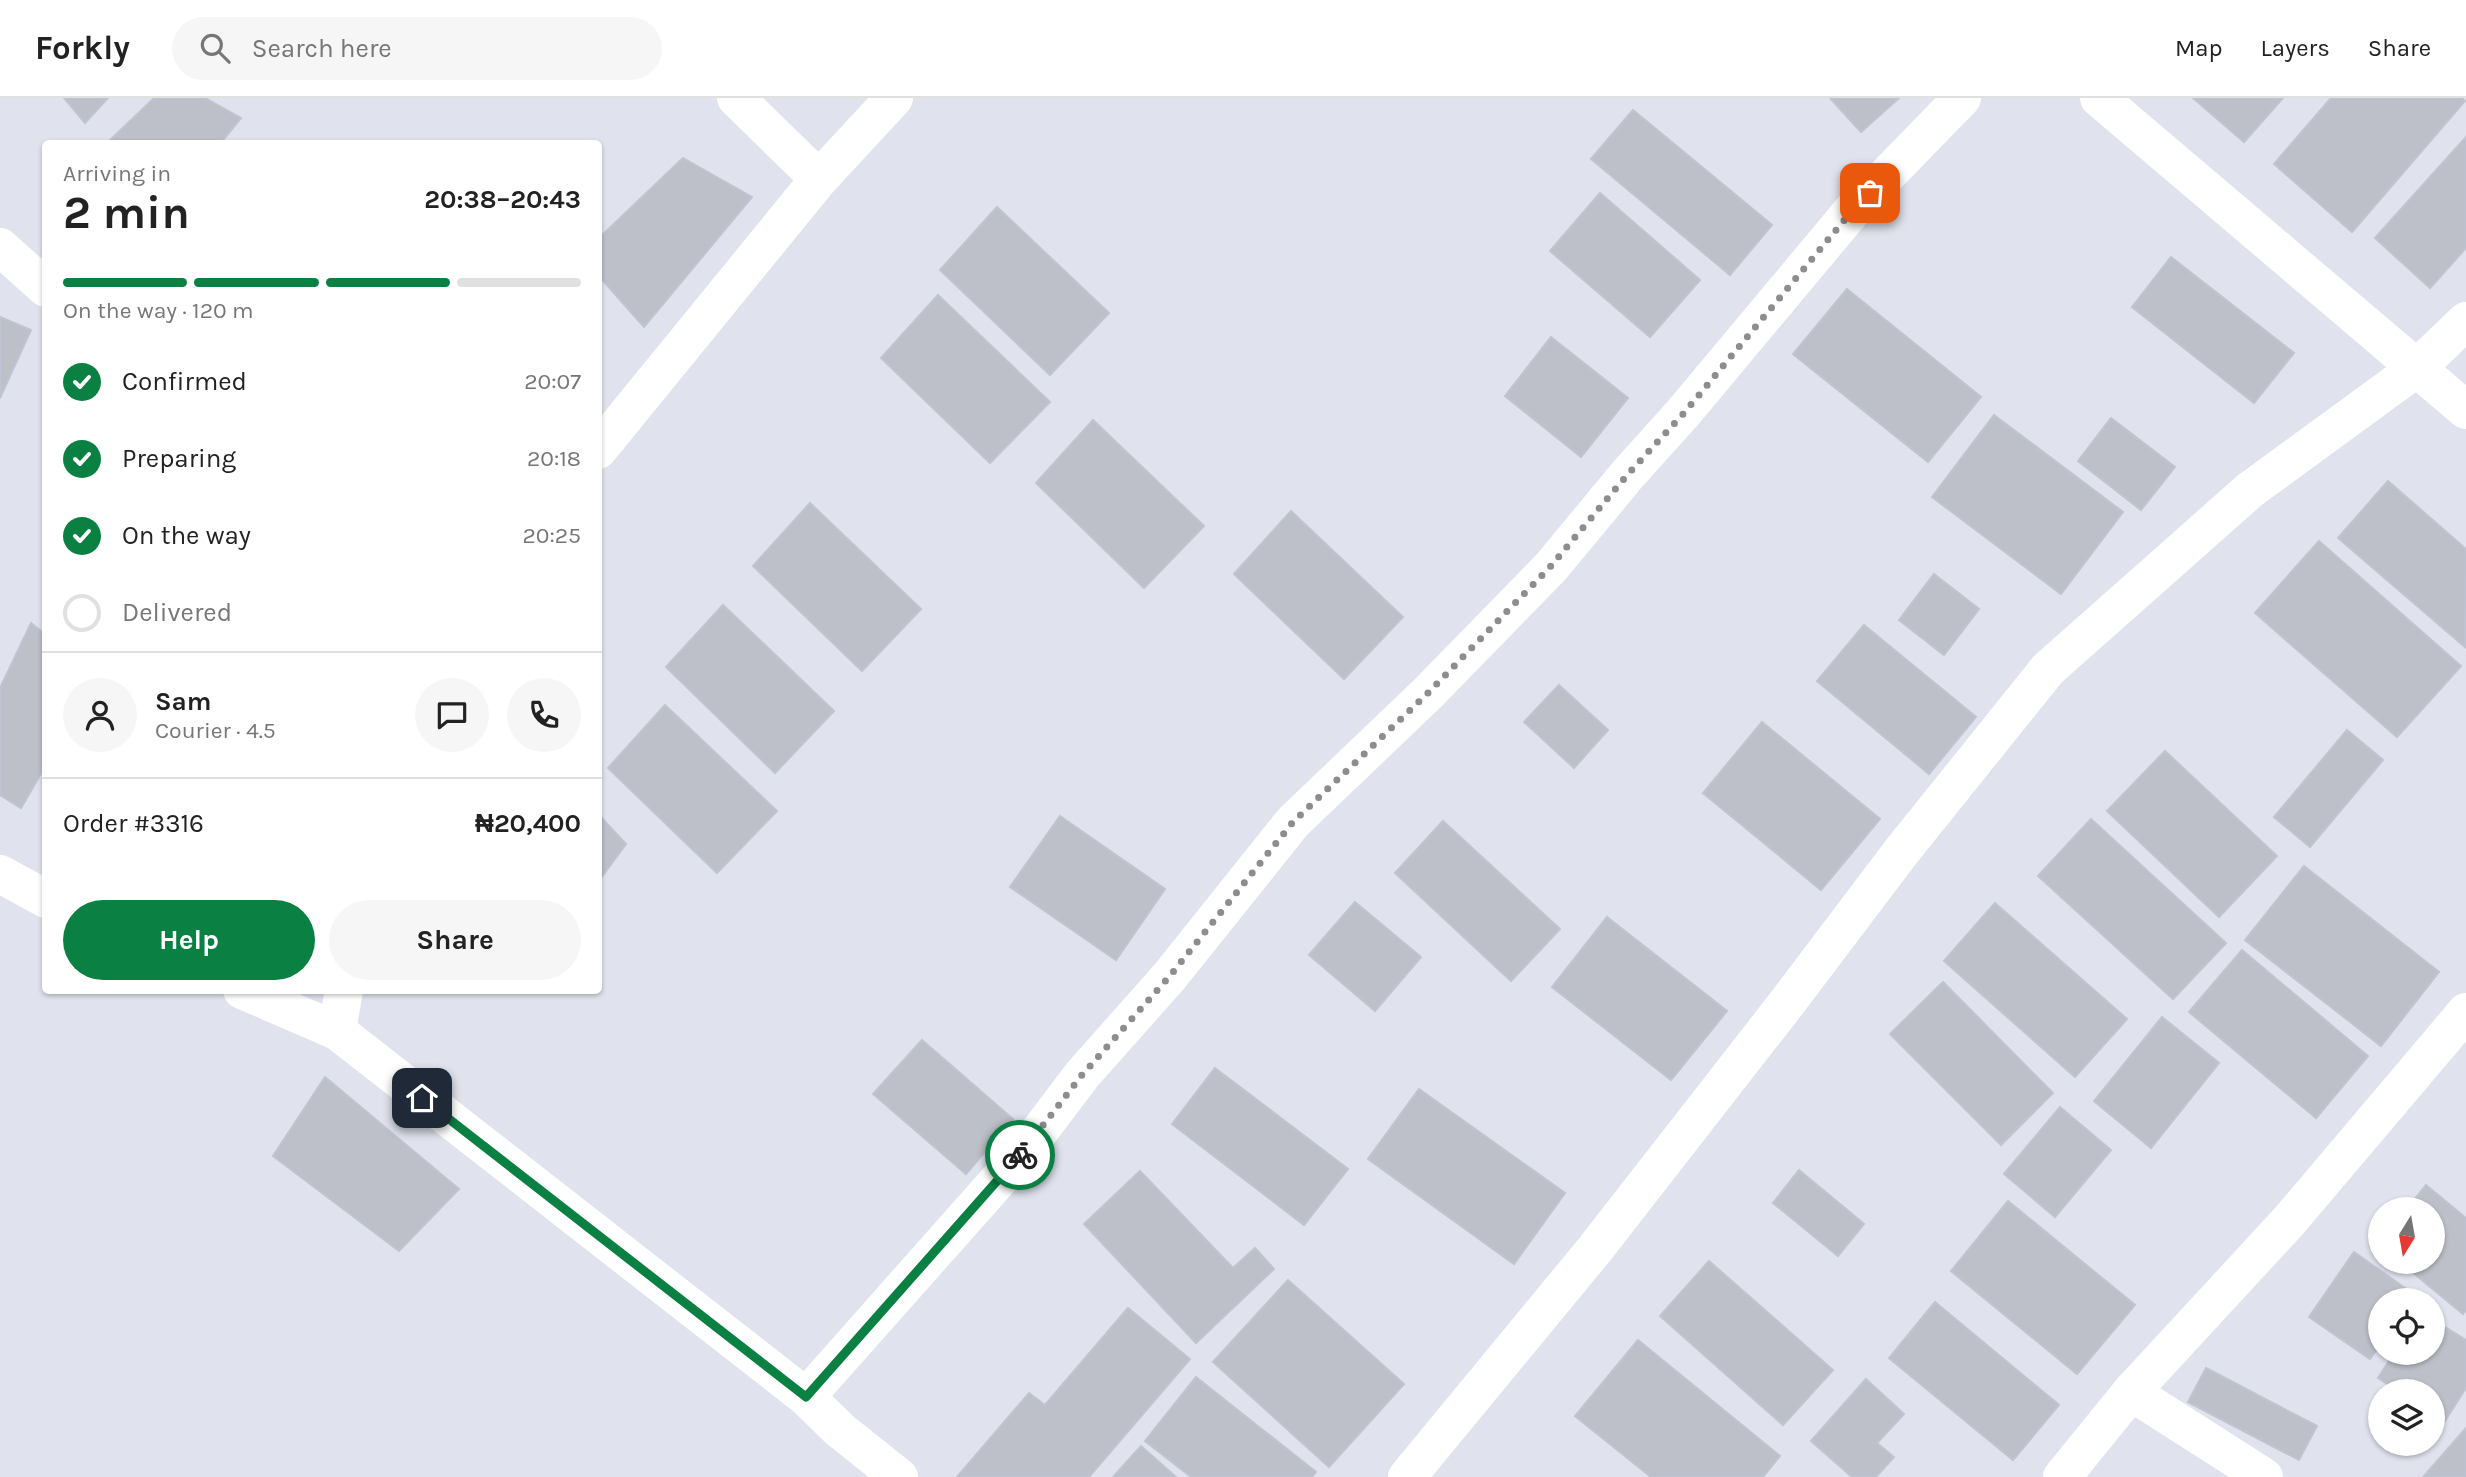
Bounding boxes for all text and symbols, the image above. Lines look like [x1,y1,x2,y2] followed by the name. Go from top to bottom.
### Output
[172,17,662,80] search box
[35,29,130,67] text: Forkly
[196,29,234,67] icon: search
[252,33,392,64] text: Search here
[2175,34,2223,62] text: Map
[2261,34,2330,62] text: Layers
[2368,34,2431,62] text: Share
[63,160,171,187] text: Arriving in
[1840,163,1900,223] pin
[1851,174,1889,212] icon: bag
[424,184,581,215] text: 20:38–20:43
[63,186,190,240] text: 2 min
[63,297,254,324] text: On the way · 120 m
[63,363,101,401] icon: check
[122,366,247,397] text: Confirmed
[524,368,581,395] text: 20:07
[63,440,101,478] icon: check
[122,443,236,474] text: Preparing
[527,445,581,472] text: 20:18
[63,517,101,555] icon: check
[122,520,251,551] text: On the way
[522,522,581,549] text: 20:25
[122,597,232,628] text: Delivered
[63,678,137,752] button: person
[415,678,489,752] button: chat
[507,678,581,752] button: phone
[155,686,211,717] text: Sam
[155,717,276,744] text: Courier · 4.5
[63,808,204,839] text: Order #3316
[475,808,581,839] text: ₦20,400
[63,900,315,980] button: Help
[329,900,581,980] button: Share
[392,1068,452,1128] pin
[403,1079,441,1117] icon: home
[985,1120,1055,1190] courier
[1001,1136,1039,1174] icon: bike
[2368,1197,2445,1274] north arrow
[2368,1197,2445,1456] map controls
[2368,1288,2445,1365] button: locate
[2368,1379,2445,1456] button: layers

